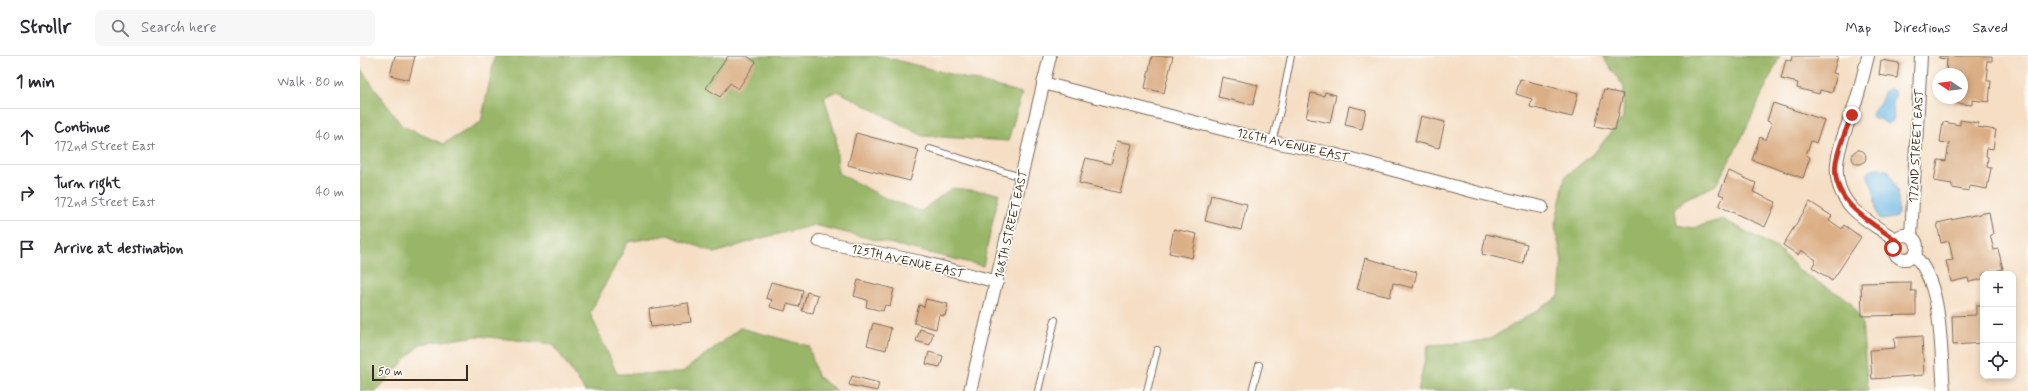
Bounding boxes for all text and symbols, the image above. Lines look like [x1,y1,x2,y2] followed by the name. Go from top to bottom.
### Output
[95,10,375,46] search box
[20,15,71,40] text: Strollr
[109,17,131,39] icon: search
[141,18,217,38] text: Search here
[1845,19,1871,37] text: Map
[1893,19,1951,37] text: Directions
[1973,19,2008,37] text: Saved
[1932,68,1968,104] north arrow
[16,71,55,93] text: 1 min
[277,74,344,91] text: Walk · 80 m
[1906,88,1928,203] street label: 172ND STREET EAST
[1843,106,1861,124] route end
[54,118,110,138] text: Continue
[1235,125,1351,167] street label: 126TH AVENUE EAST
[16,126,38,148] icon: ahead
[315,128,344,145] text: 40 m
[54,138,155,155] text: 172nd Street East
[992,168,1032,280] street label: 168TH STREET EAST
[54,174,121,194] text: Turn right
[16,182,38,204] icon: right
[315,184,344,201] text: 40 m
[54,194,155,211] text: 172nd Street East
[16,238,38,260] icon: arrive
[54,239,183,259] text: Arrive at destination
[1884,239,1902,257] route start
[850,241,967,283] street label: 125TH AVENUE EAST
[1980,271,2016,379] map controls
[1980,271,2016,307] button: +
[1980,307,2016,343] button: −
[1980,343,2016,379] button: locate
[372,363,468,382] scale bar
[378,365,403,379] text: 50 m

